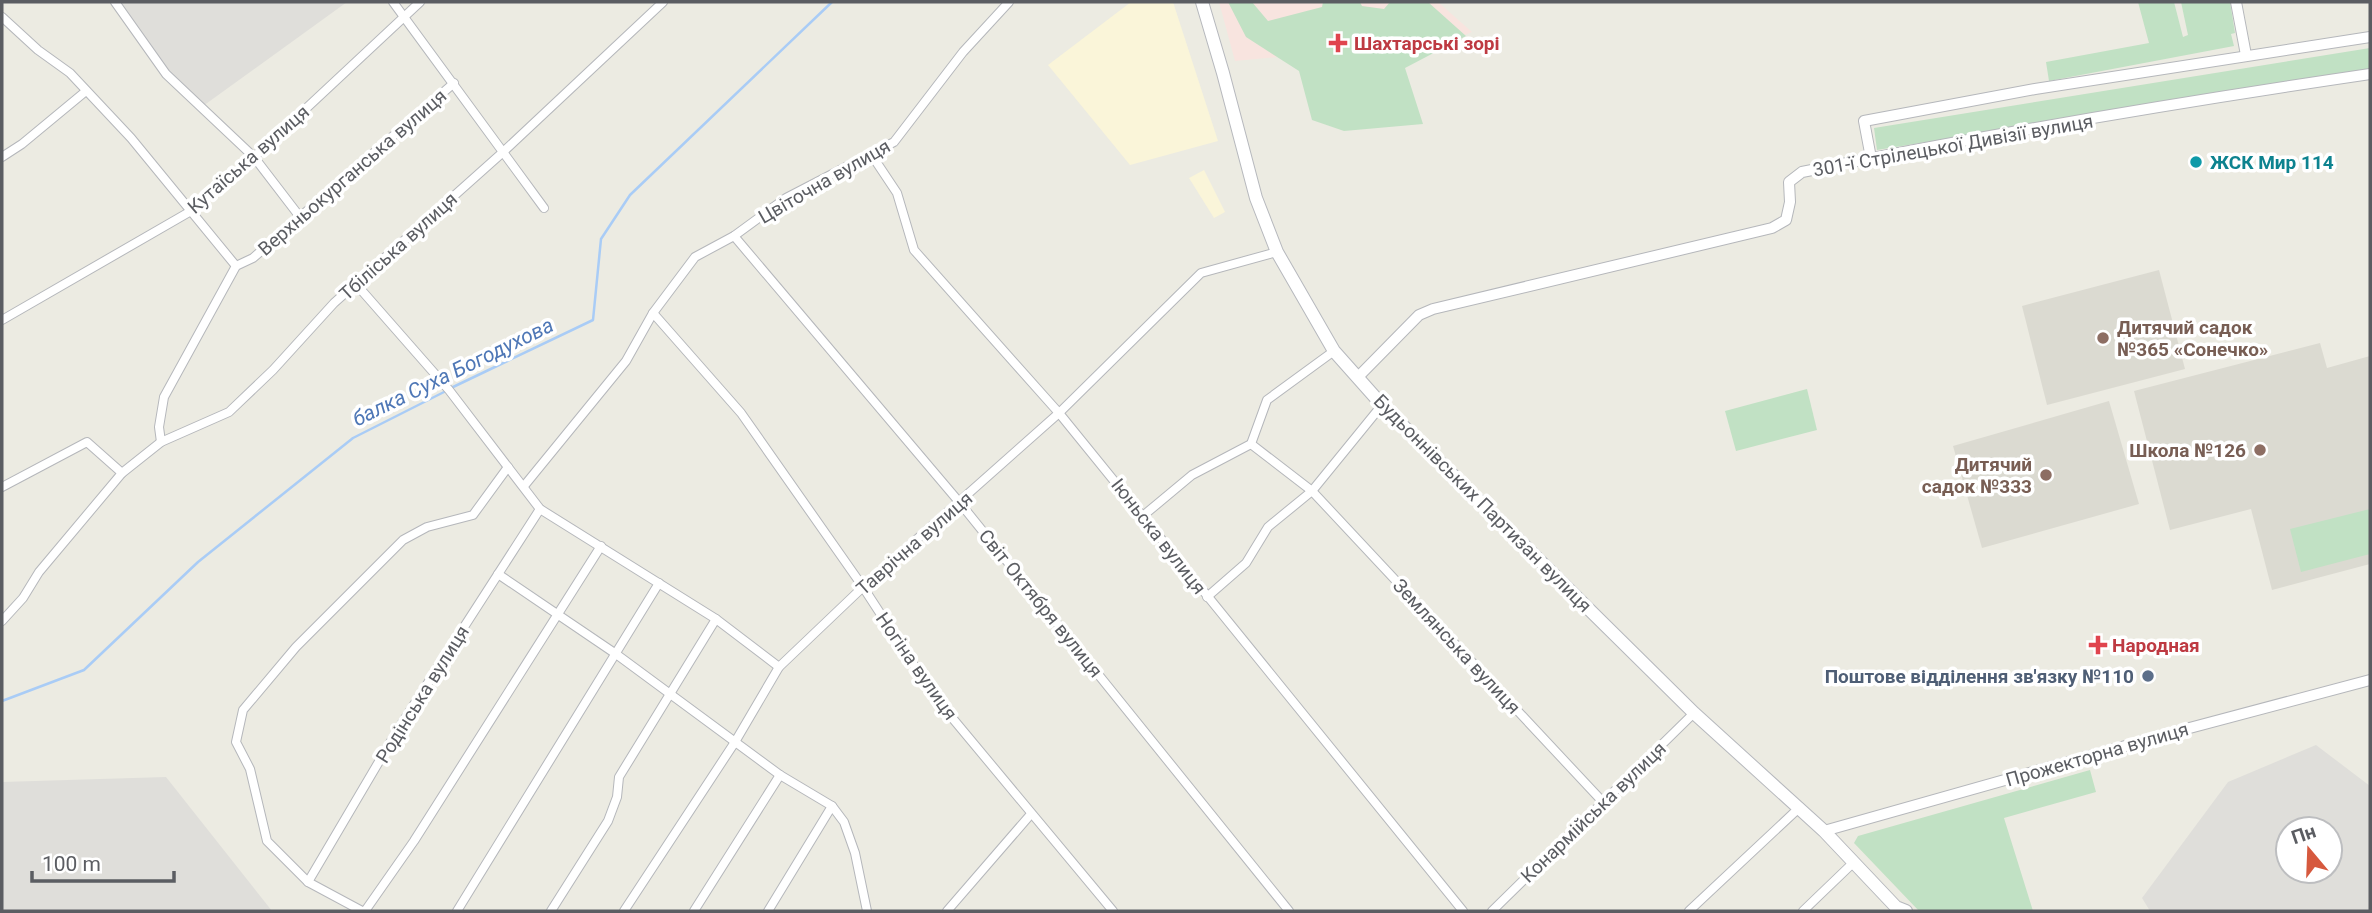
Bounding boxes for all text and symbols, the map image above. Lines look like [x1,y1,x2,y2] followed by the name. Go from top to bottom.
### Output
[1354,32,1500,55] place label: Шахтарські зорі
[1328,33,1348,53] marker: Шахтарські зорі
[254,84,451,260] street label: Верхньокурганська вулиця
[183,100,314,218] street label: Кутаїська вулиця
[1811,110,2095,181] street label: 301-ї Стрілецької Дивізії вулиця
[754,134,894,229] street label: Цвiточна вулиця
[2210,151,2334,174] place label: ЖСК Мир 114
[2188,154,2204,170] marker: ЖСК Мир 114
[335,187,462,305] street label: Тбіліська вулиця
[349,313,557,431] water label: балка Суха Богодухова
[2117,316,2268,361] place label: Дитячий садок №365 «Сонечко»
[2095,330,2111,346] marker: Дитячий садок №365 «Сонечко»
[1369,390,1596,617] street label: Будьоннівських Партизан вулиця
[2129,439,2246,462] place label: Школа №126
[2252,442,2268,458] marker: Школа №126
[1922,453,2032,498] place label: Дитячий садок №333
[2038,467,2054,483] marker: Дитячий садок №333
[1106,474,1211,599] street label: Iюньска вулиця
[852,487,977,600] street label: Таврічна вулиця
[974,525,1107,682] street label: Світ Октября вулиця
[1388,574,1525,719] street label: Землянська вулиця
[871,608,962,725] street label: Ногіна вулиця
[371,621,474,767] street label: Родінська вулиця
[2112,634,2200,657] place label: Народная
[2090,637,2106,653] marker: Народная
[1825,665,2134,688] place label: Поштове відділення зв'язку №110
[2140,668,2156,684] marker: Поштове відділення зв'язку №110
[2003,717,2191,792] street label: Прожекторна вулиця
[1516,737,1671,888] street label: Конармійська вулиця
[2274,815,2344,885] north arrow
[2288,820,2319,849] text: Пн
[32,839,173,883] scale bar
[42,852,101,876] text: 100 m

